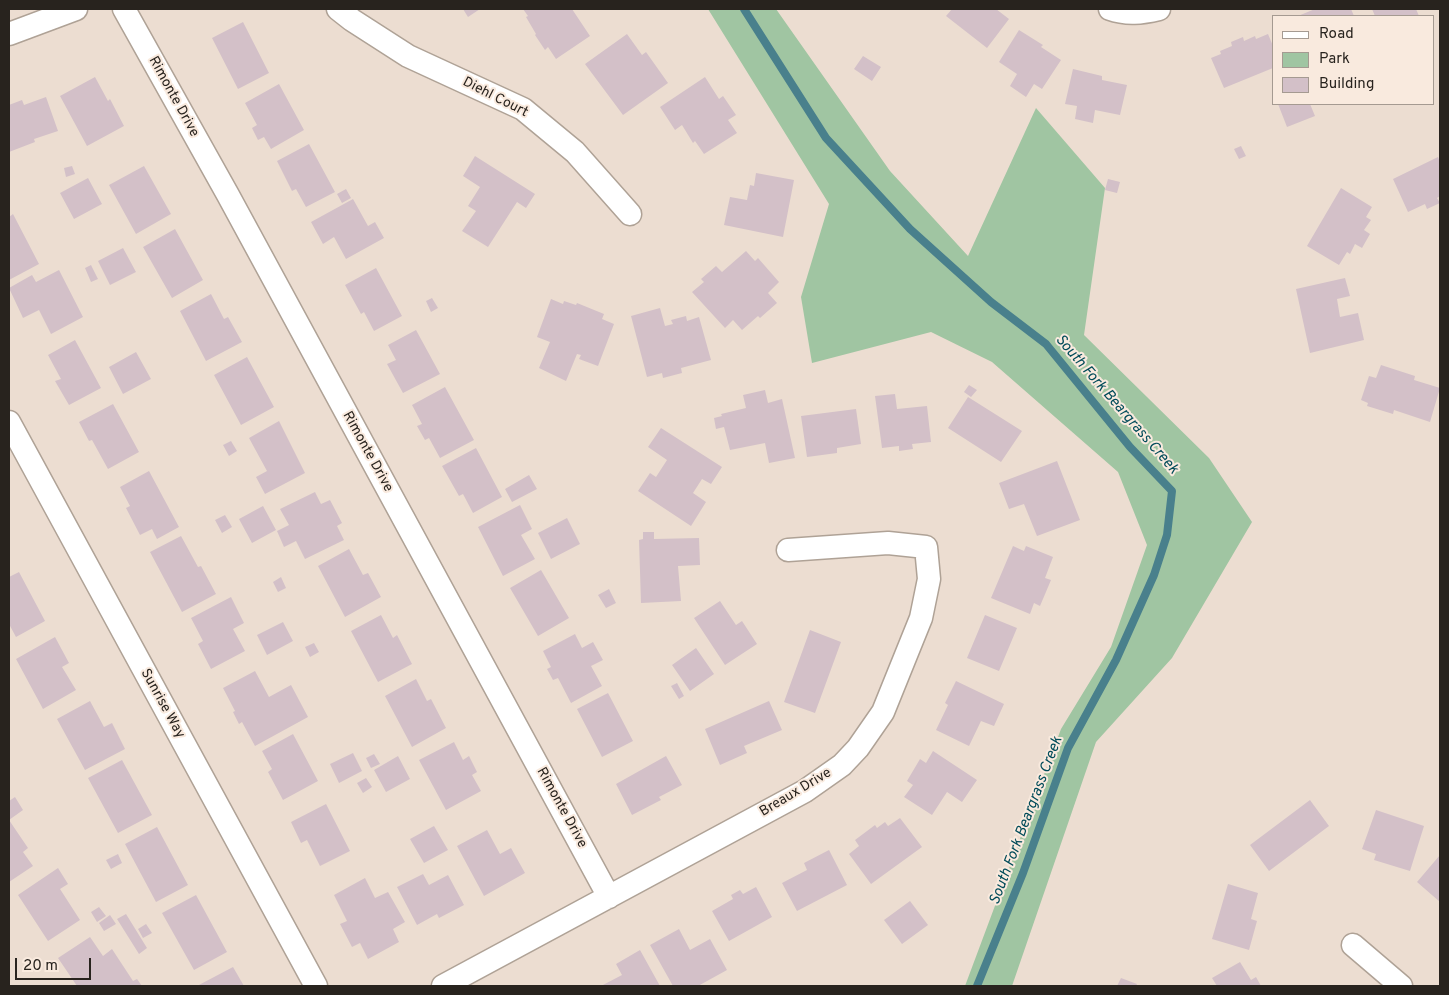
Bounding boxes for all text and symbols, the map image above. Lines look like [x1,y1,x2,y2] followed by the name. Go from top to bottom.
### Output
[1272,15,1434,105] legend
[1319,25,1354,44] text: Road
[1319,50,1350,69] text: Park
[144,54,202,140] street label: Rimonte Drive
[459,74,531,122] street label: Diehl Court
[1319,75,1374,94] text: Building
[1051,332,1181,478] water label: South Fork Beargrass Creek
[338,409,396,495] street label: Rimonte Drive
[136,666,188,742] street label: Sunrise Way
[987,734,1067,908] water label: South Fork Beargrass Creek
[532,765,590,851] street label: Rimonte Drive
[757,765,835,821] street label: Breaux Drive
[18,948,94,980] scale bar
[23,957,58,976] text: 20 m

